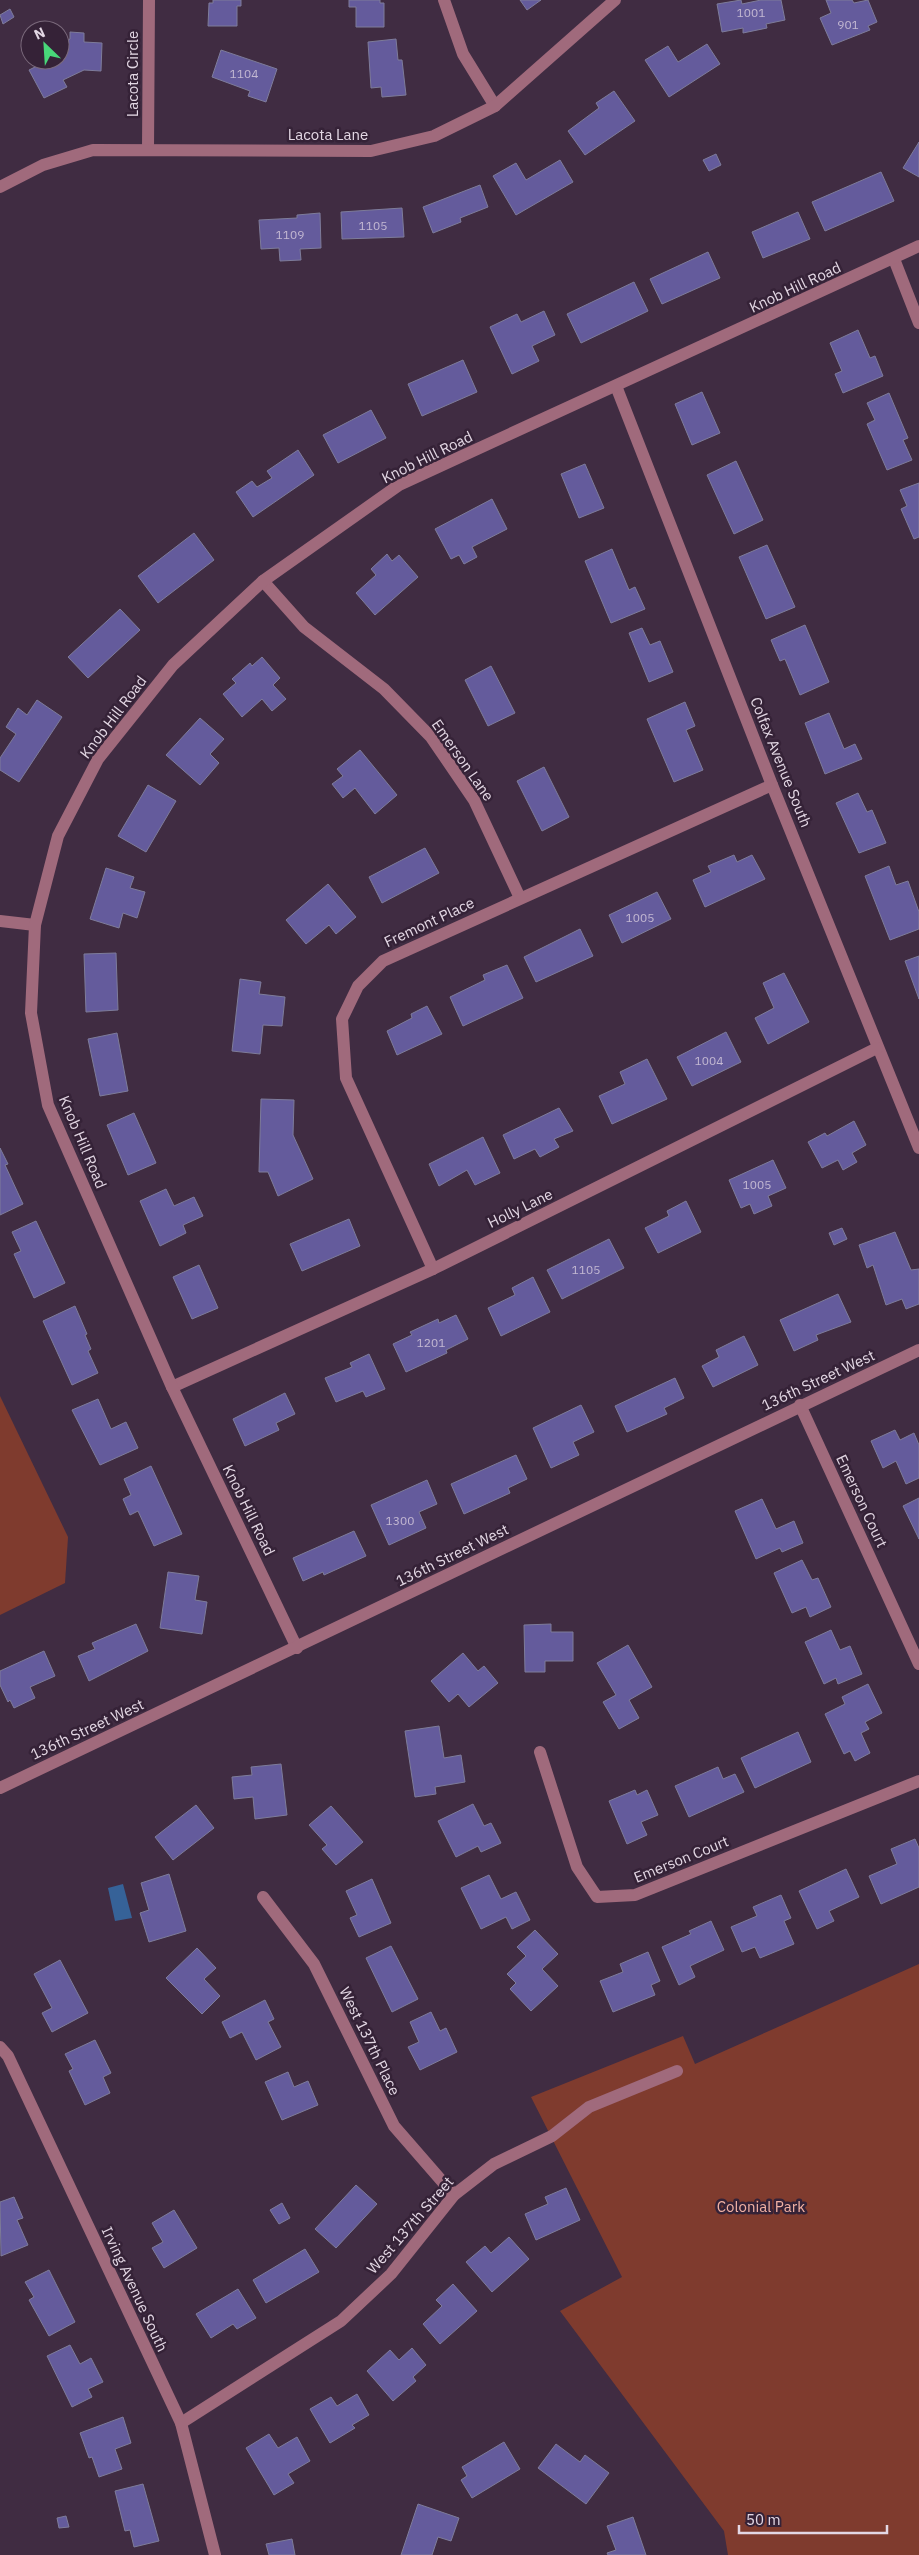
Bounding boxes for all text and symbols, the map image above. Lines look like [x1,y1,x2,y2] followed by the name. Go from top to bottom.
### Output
[737,5,765,20] house number: 1001
[837,17,859,32] house number: 901
[20,20,70,70] north arrow
[31,23,48,44] text: N
[123,31,142,117] street label: Lacota Circle
[230,66,258,81] house number: 1104
[288,125,368,144] street label: Lacota Lane
[359,218,387,233] house number: 1105
[276,227,304,242] house number: 1109
[746,257,844,317] street label: Knob Hill Road
[378,427,476,487] street label: Knob Hill Road
[76,672,150,762] street label: Knob Hill Road
[746,694,816,830] street label: Colfax Avenue South
[428,715,498,805] street label: Emerson Lane
[381,893,477,951] street label: Fremont Place
[626,910,654,925] house number: 1005
[695,1053,723,1068] house number: 1004
[55,1093,111,1191] street label: Knob Hill Road
[743,1177,771,1192] house number: 1005
[484,1184,556,1232] street label: Holly Lane
[572,1262,600,1277] house number: 1105
[417,1335,445,1350] house number: 1201
[758,1345,878,1415] street label: 136th Street West
[832,1451,892,1551] street label: Emerson Court
[219,1461,279,1559] street label: Knob Hill Road
[386,1513,414,1528] house number: 1300
[393,1520,511,1590] street label: 136th Street West
[27,1694,147,1764] street label: 136th Street West
[631,1831,731,1887] street label: Emerson Court
[335,1984,405,2098] street label: West 137th Place
[363,2172,457,2278] street label: West 137th Street
[717,2197,805,2216] park label: Colonial Park
[98,2223,172,2355] street label: Irving Avenue South
[739,2502,886,2534] scale bar
[746,2510,781,2529] text: 50 m

